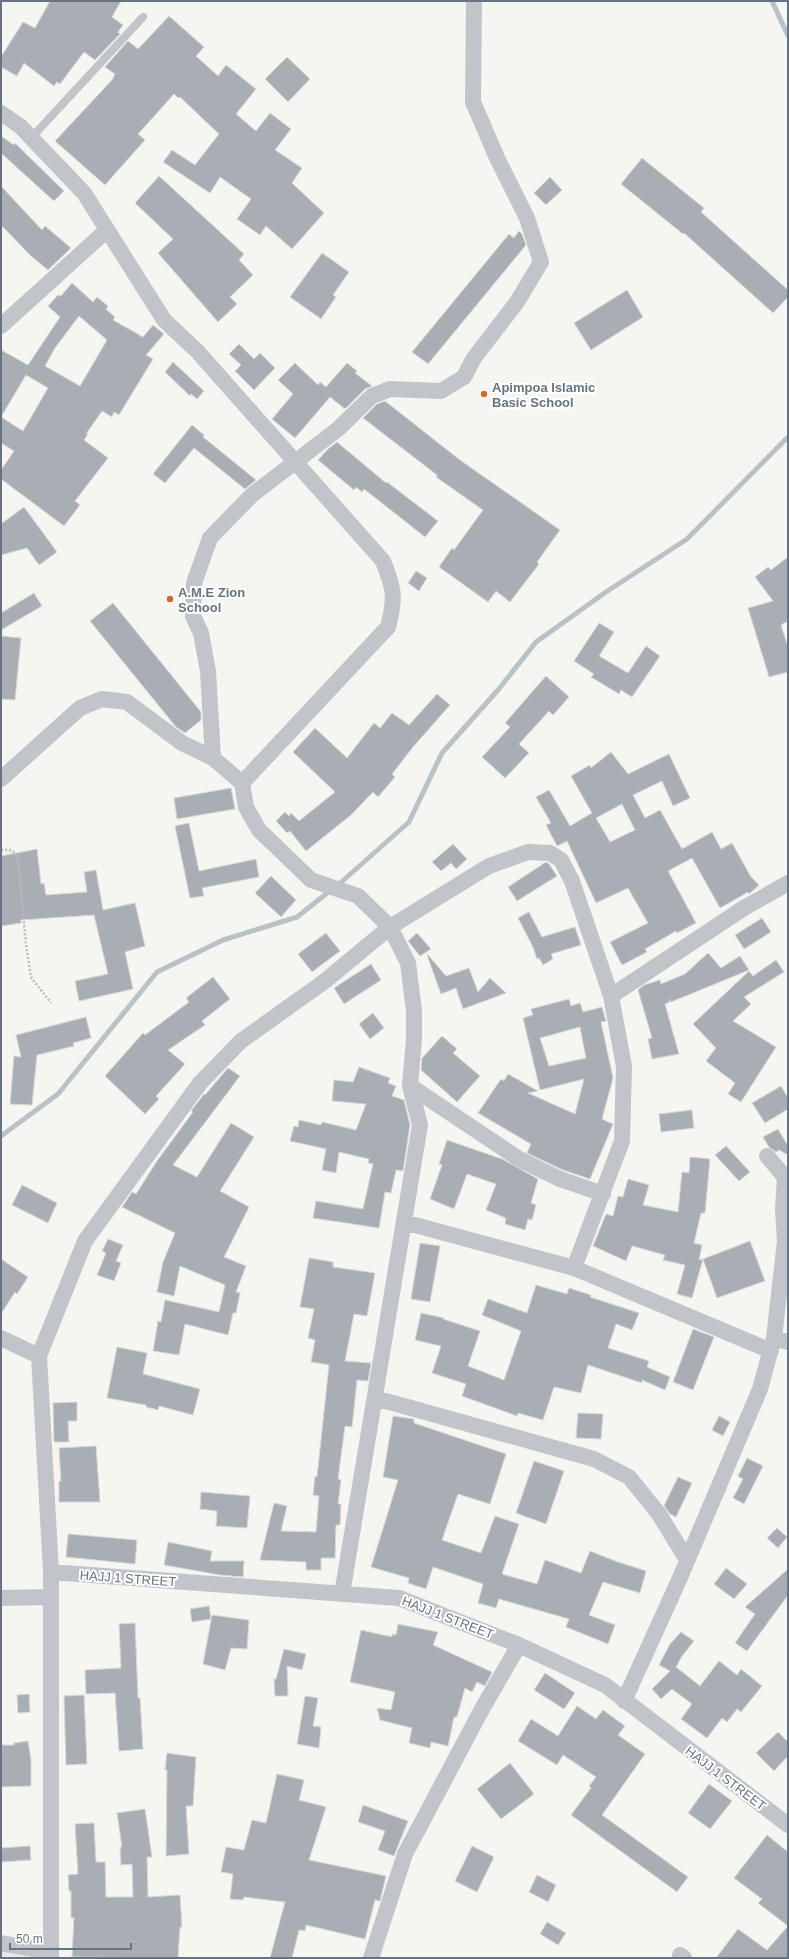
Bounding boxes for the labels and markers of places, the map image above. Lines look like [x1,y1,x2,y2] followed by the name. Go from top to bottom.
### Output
[492,380,595,410] place label: Apimpoa Islamic Basic School
[479,389,489,399] marker: Apimpoa Islamic Basic School
[178,585,245,615] place label: A.M.E Zion School
[165,594,175,604] marker: A.M.E Zion School

